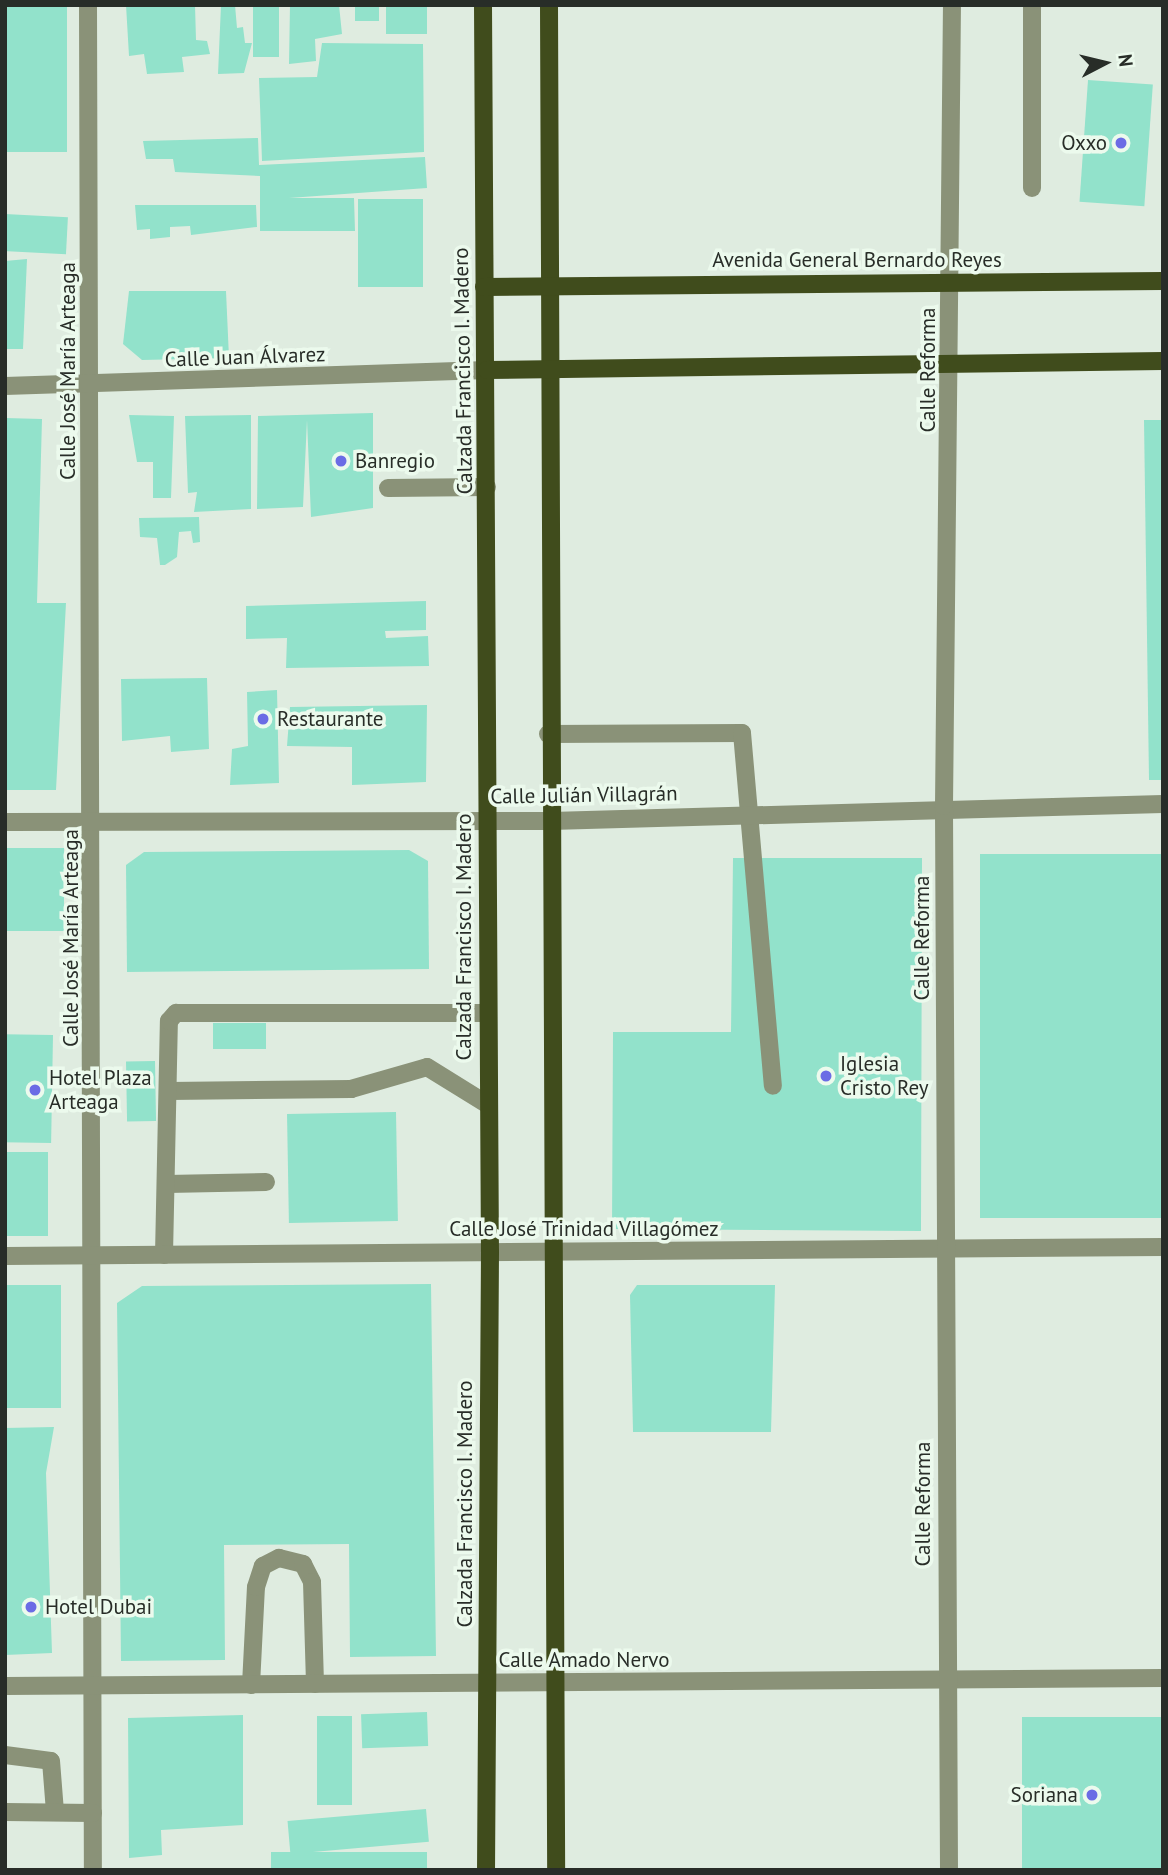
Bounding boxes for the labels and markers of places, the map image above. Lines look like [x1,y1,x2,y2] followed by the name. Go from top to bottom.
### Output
[1061,130,1107,156] place label: Oxxo
[1113,135,1129,151] marker: Oxxo
[355,448,435,474] place label: Banregio
[333,453,349,469] marker: Banregio
[277,706,383,732] place label: Restaurante
[255,711,271,727] marker: Restaurante
[840,1051,928,1101] place label: Iglesia Cristo Rey
[49,1065,152,1115] place label: Hotel Plaza Arteaga
[818,1068,834,1084] marker: Iglesia Cristo Rey
[27,1082,43,1098] marker: Hotel Plaza Arteaga
[45,1594,152,1620] place label: Hotel Dubai
[23,1599,39,1615] marker: Hotel Dubai
[1011,1782,1078,1808] place label: Soriana
[1084,1787,1100,1803] marker: Soriana

